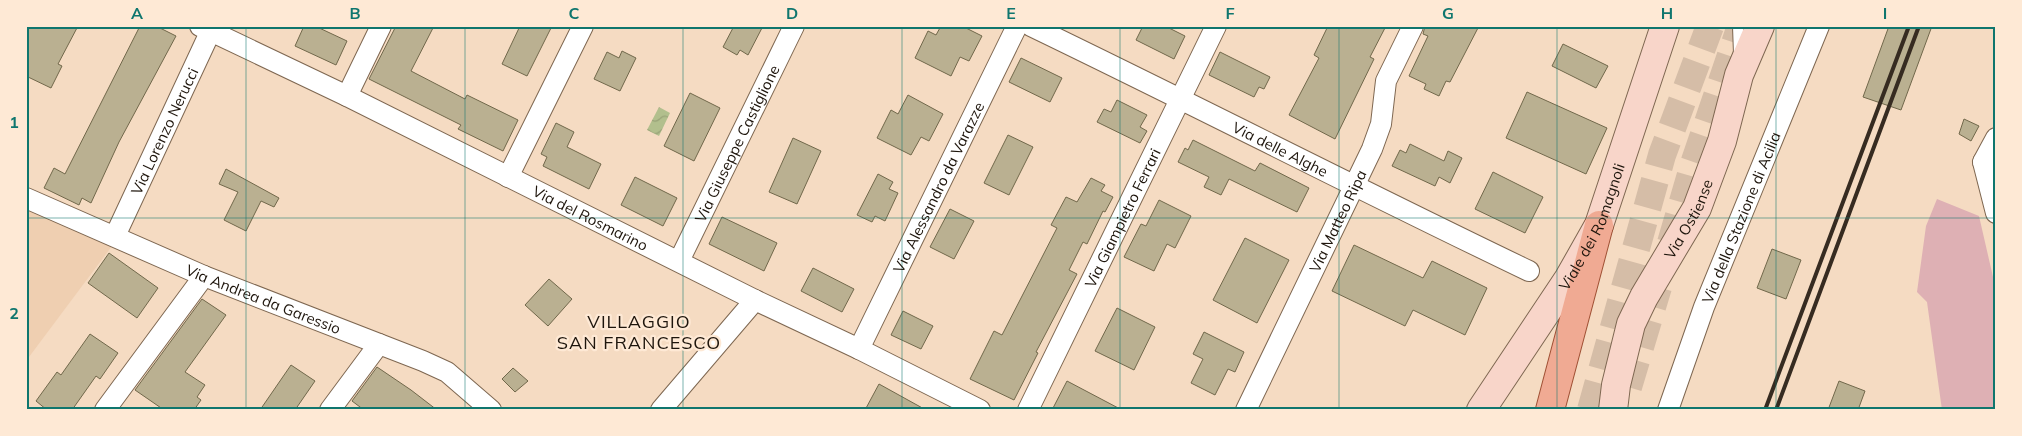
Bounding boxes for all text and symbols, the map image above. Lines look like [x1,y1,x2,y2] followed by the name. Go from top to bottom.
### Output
[131,3,143,23] text: A
[349,3,361,23] text: B
[569,3,580,23] text: C
[786,3,798,23] text: D
[1006,3,1016,23] text: E
[1225,3,1235,23] text: F
[1442,3,1454,23] text: G
[1661,3,1673,23] text: H
[1883,3,1887,23] text: I
[690,61,783,225] street label: Via Giuseppe Castiglione
[126,64,202,197] street label: Via Lorenzo Nerucci
[888,99,988,276] street label: Via Alessandro da Varazze
[9,112,19,132] text: 1
[1230,117,1331,181] street label: Via delle Alghe
[1697,129,1784,306] street label: Via della Stazione di Acilia
[1080,145,1164,291] street label: Via Giampietro Ferrari
[1554,161,1628,294] street label: Viale dei Romagnoli
[1304,166,1370,275] street label: Via Matteo Ripa
[1660,176,1716,262] street label: Via Ostiense
[530,181,651,255] street label: Via del Rosmarino
[183,260,344,338] street label: Via Andrea da Garessio
[9,303,19,323] text: 2
[557,310,721,354] district label: VILLAGGIO SAN FRANCESCO

